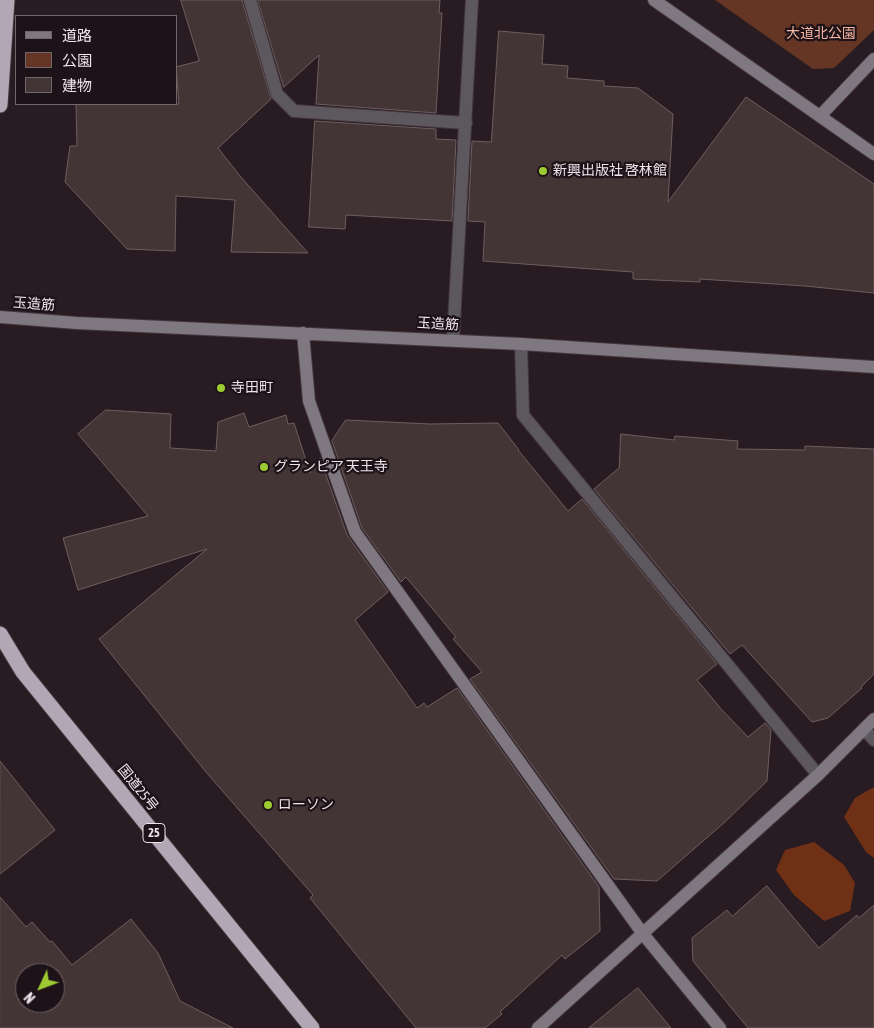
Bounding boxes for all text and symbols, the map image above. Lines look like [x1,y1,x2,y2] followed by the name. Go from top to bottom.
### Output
[15,15,178,105] legend
[786,26,856,42] park label: 大道北公園
[62,27,92,44] text: 道路
[62,52,92,69] text: 公園
[62,77,92,94] text: 建物
[553,163,667,179] place label: 新興出版社 啓林館
[537,165,549,177] marker: 新興出版社 啓林館
[12,294,56,314] street label: 玉造筋
[417,315,459,333] street label: 玉造筋
[231,380,273,396] place label: 寺田町
[215,382,227,394] marker: 寺田町
[274,459,388,475] place label: グランピア 天王寺
[258,461,270,473] marker: グランピア 天王寺
[114,761,162,815] street label: 国道25号
[278,797,334,813] place label: ローソン
[262,799,274,811] marker: ローソン
[143,824,165,842] road number: 25
[15,963,65,1013] north arrow
[21,989,38,1006] text: N

